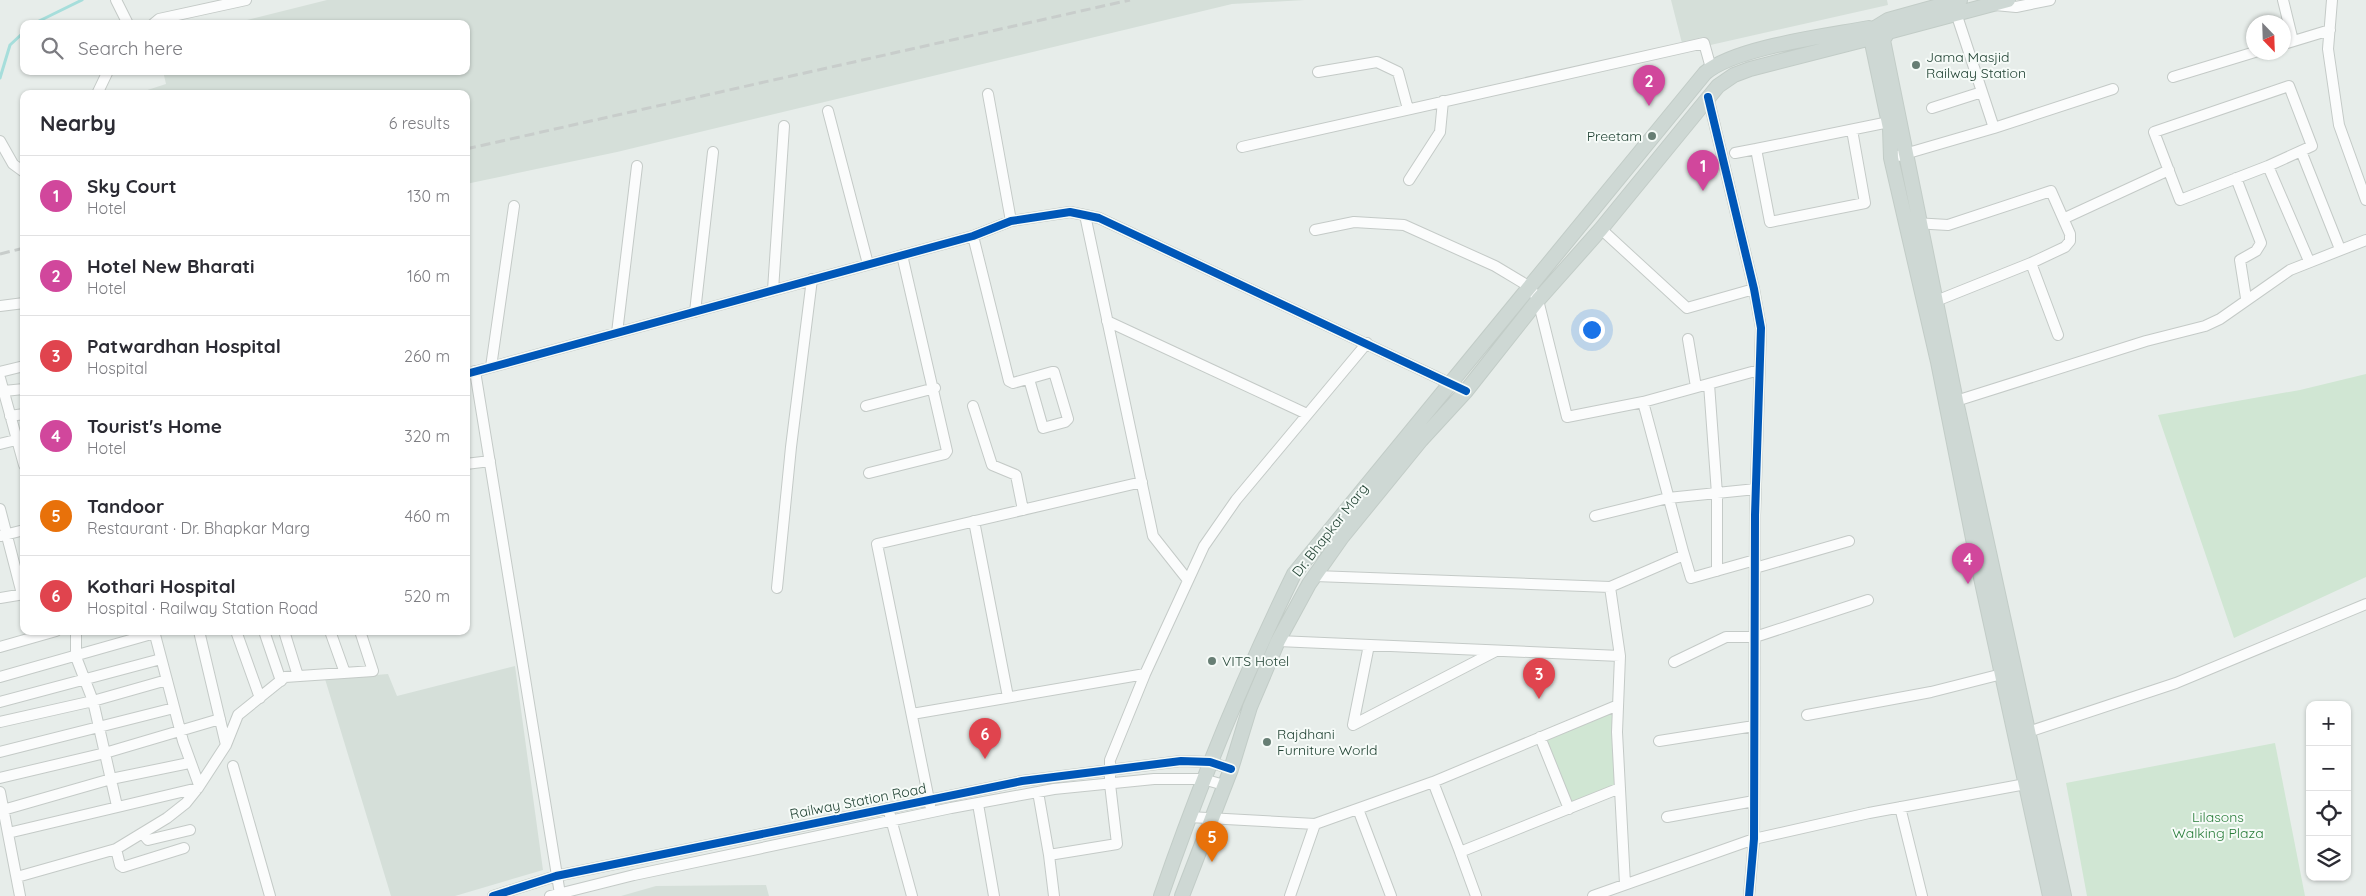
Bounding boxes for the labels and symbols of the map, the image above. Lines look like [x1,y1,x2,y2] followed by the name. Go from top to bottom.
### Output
[2246,15,2291,60] north arrow
[1926,48,2026,82] place label: Jama Masjid Railway Station
[1910,59,1922,71] marker: Jama Masjid Railway Station
[1633,65,1665,106] pin: 2
[1587,127,1642,145] place label: Preetam
[1646,130,1658,142] marker: Preetam
[1687,150,1719,191] pin: 1
[1579,317,1605,343] your location
[1288,480,1372,580] street label: Dr. Bhapkar Marg
[1952,543,1984,584] pin: 4
[1222,652,1289,670] place label: VITS Hotel
[1206,655,1218,667] marker: VITS Hotel
[1523,658,1555,699] pin: 3
[969,718,1001,759] pin: 6
[1277,725,1377,759] place label: Rajdhani Furniture World
[1261,736,1273,748] marker: Rajdhani Furniture World
[788,779,928,823] street label: Railway Station Road
[2172,808,2264,842] park label: Lilasons Walking Plaza
[1196,821,1228,862] pin: 5

